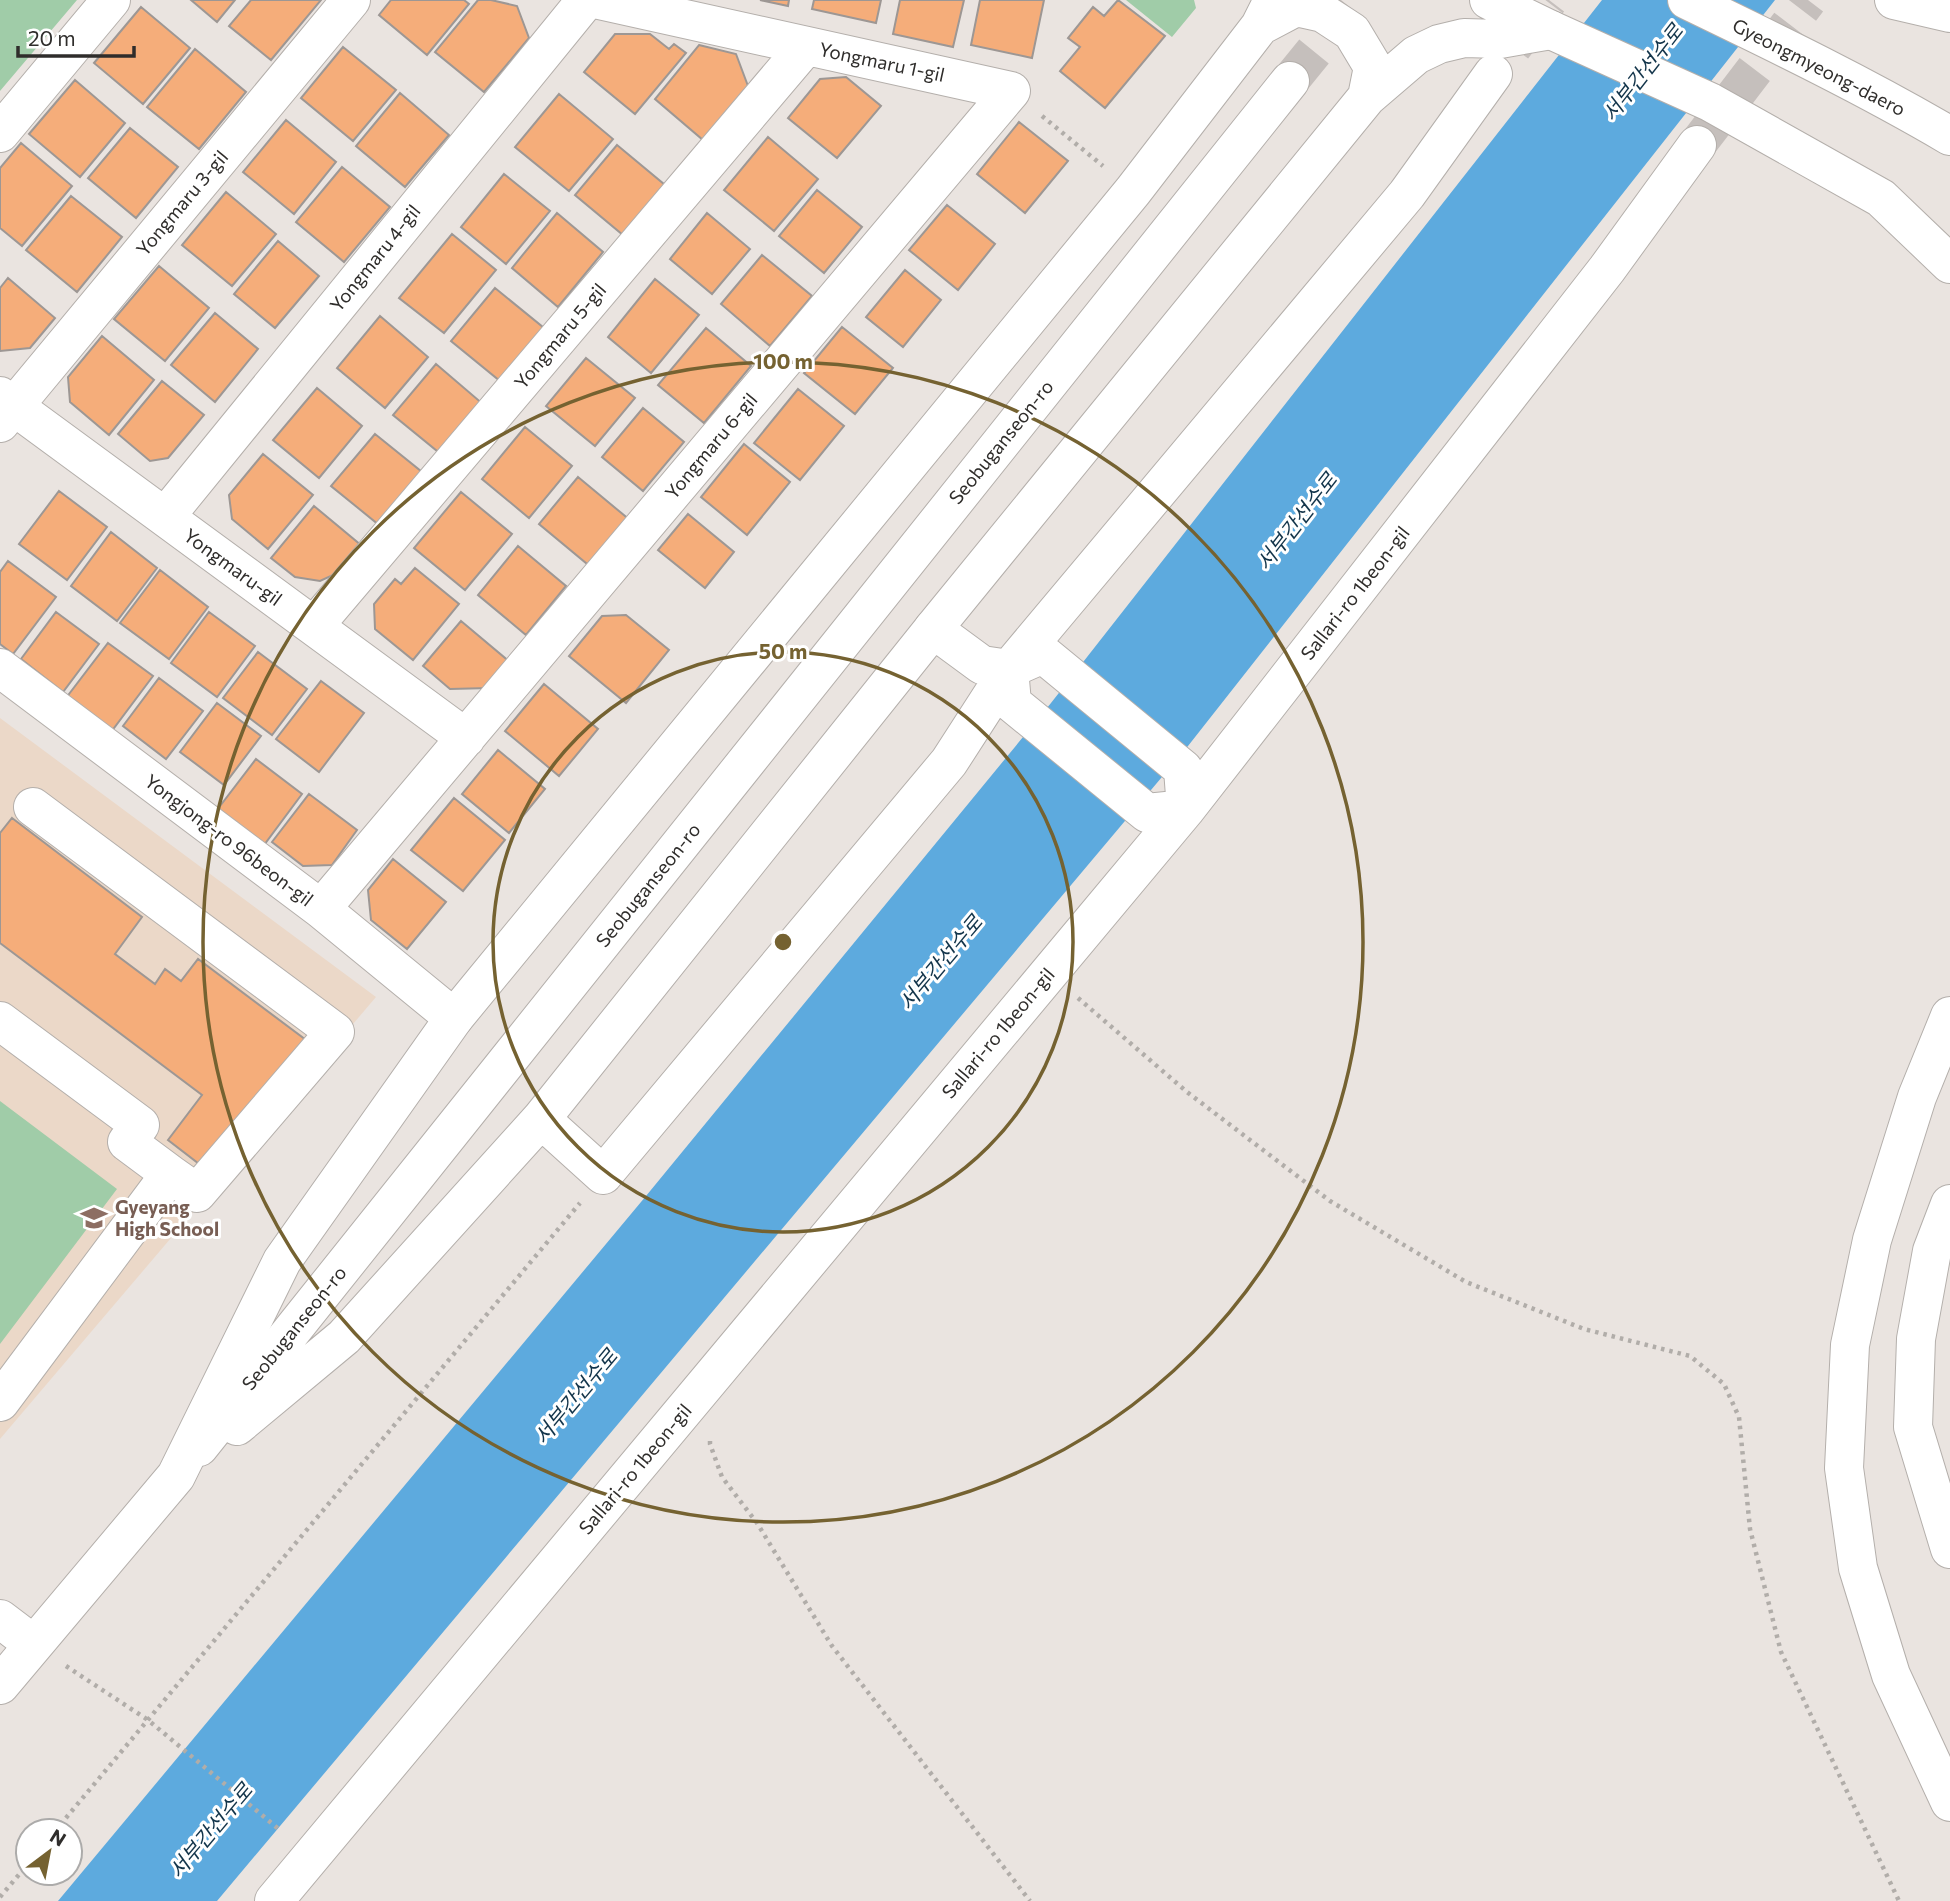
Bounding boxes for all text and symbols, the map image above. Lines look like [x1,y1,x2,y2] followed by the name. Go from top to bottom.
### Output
[1729,13,1910,120] street label: Gyeongmyeong-daero
[18,14,133,58] scale bar
[1596,17,1688,125] water label: 서부간선수로
[28,25,76,50] text: 20 m
[817,37,947,86] street label: Yongmaru 1-gil
[131,145,232,260] street label: Yongmaru 3-gil
[324,200,425,316] street label: Yongmaru 4-gil
[509,278,610,393] street label: Yongmaru 5-gil
[753,348,813,373] text: 100 m
[944,375,1058,508] street label: Seobuganseon-ro
[660,388,762,503] street label: Yongmaru 6-gil
[1250,466,1342,574] water label: 서부간선수로
[1295,521,1414,664] street label: Sallari-ro 1beon-gil
[180,523,287,610] street label: Yongmaru-gil
[759,638,807,663] text: 50 m
[141,769,318,910] street label: Yongjong-ro 96beon-gil
[591,818,705,951] street label: Seobuganseon-ro
[893,908,988,1014] water label: 서부간선수로
[771,930,795,954] centre of rings
[936,963,1059,1103] street label: Sallari-ro 1beon-gil
[115,1195,219,1240] place label: Gyeyang High School
[79,1203,109,1233] school or university icon: Gyeyang High School
[237,1261,351,1394] street label: Seobuganseon-ro
[528,1342,623,1448] water label: 서부간선수로
[573,1399,696,1539] street label: Sallari-ro 1beon-gil
[163,1776,258,1882] water label: 서부간선수로
[14,1817,84,1887] north arrow
[46,1824,70,1851] text: N

